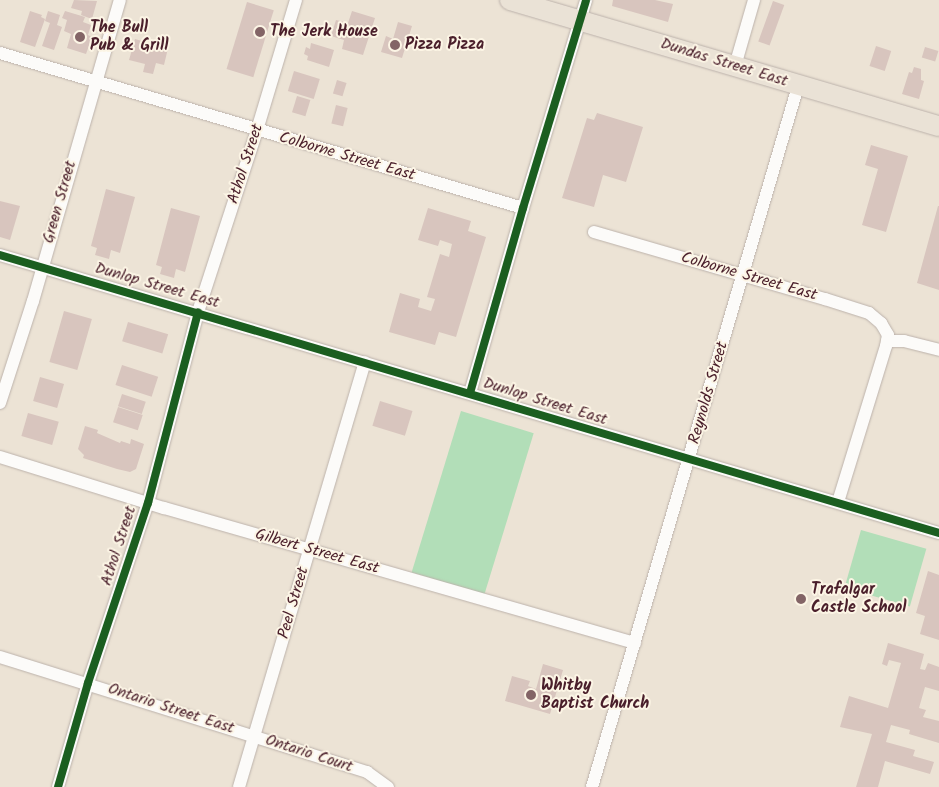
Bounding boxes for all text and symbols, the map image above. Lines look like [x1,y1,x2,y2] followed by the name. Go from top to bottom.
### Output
[90,18,169,56] place label: The Bull Pub & Grill
[270,22,378,42] place label: The Jerk House
[254,26,266,38] marker: The Jerk House
[74,31,86,43] marker: The Bull Pub & Grill
[405,35,484,55] place label: Pizza Pizza
[658,35,790,91] street label: Dundas Street East
[389,39,401,51] marker: Pizza Pizza
[224,122,268,206] street label: Athol Street
[277,128,417,186] street label: Colborne Street East
[39,159,81,245] street label: Green Street
[679,248,819,306] street label: Colborne Street East
[93,259,221,313] street label: Dunlop Street East
[685,340,733,446] street label: Reynolds Street
[481,374,609,430] street label: Dunlop Street East
[97,504,141,588] street label: Athol Street
[253,525,381,579] street label: Gilbert Street East
[275,565,313,641] street label: Peel Street
[811,580,906,618] place label: Trafalgar Castle School
[795,593,807,605] marker: Trafalgar Castle School
[541,676,649,714] place label: Whitby Baptist Church
[105,680,237,738] street label: Ontario Street East
[525,689,537,701] marker: Whitby Baptist Church
[263,731,355,777] street label: Ontario Court

